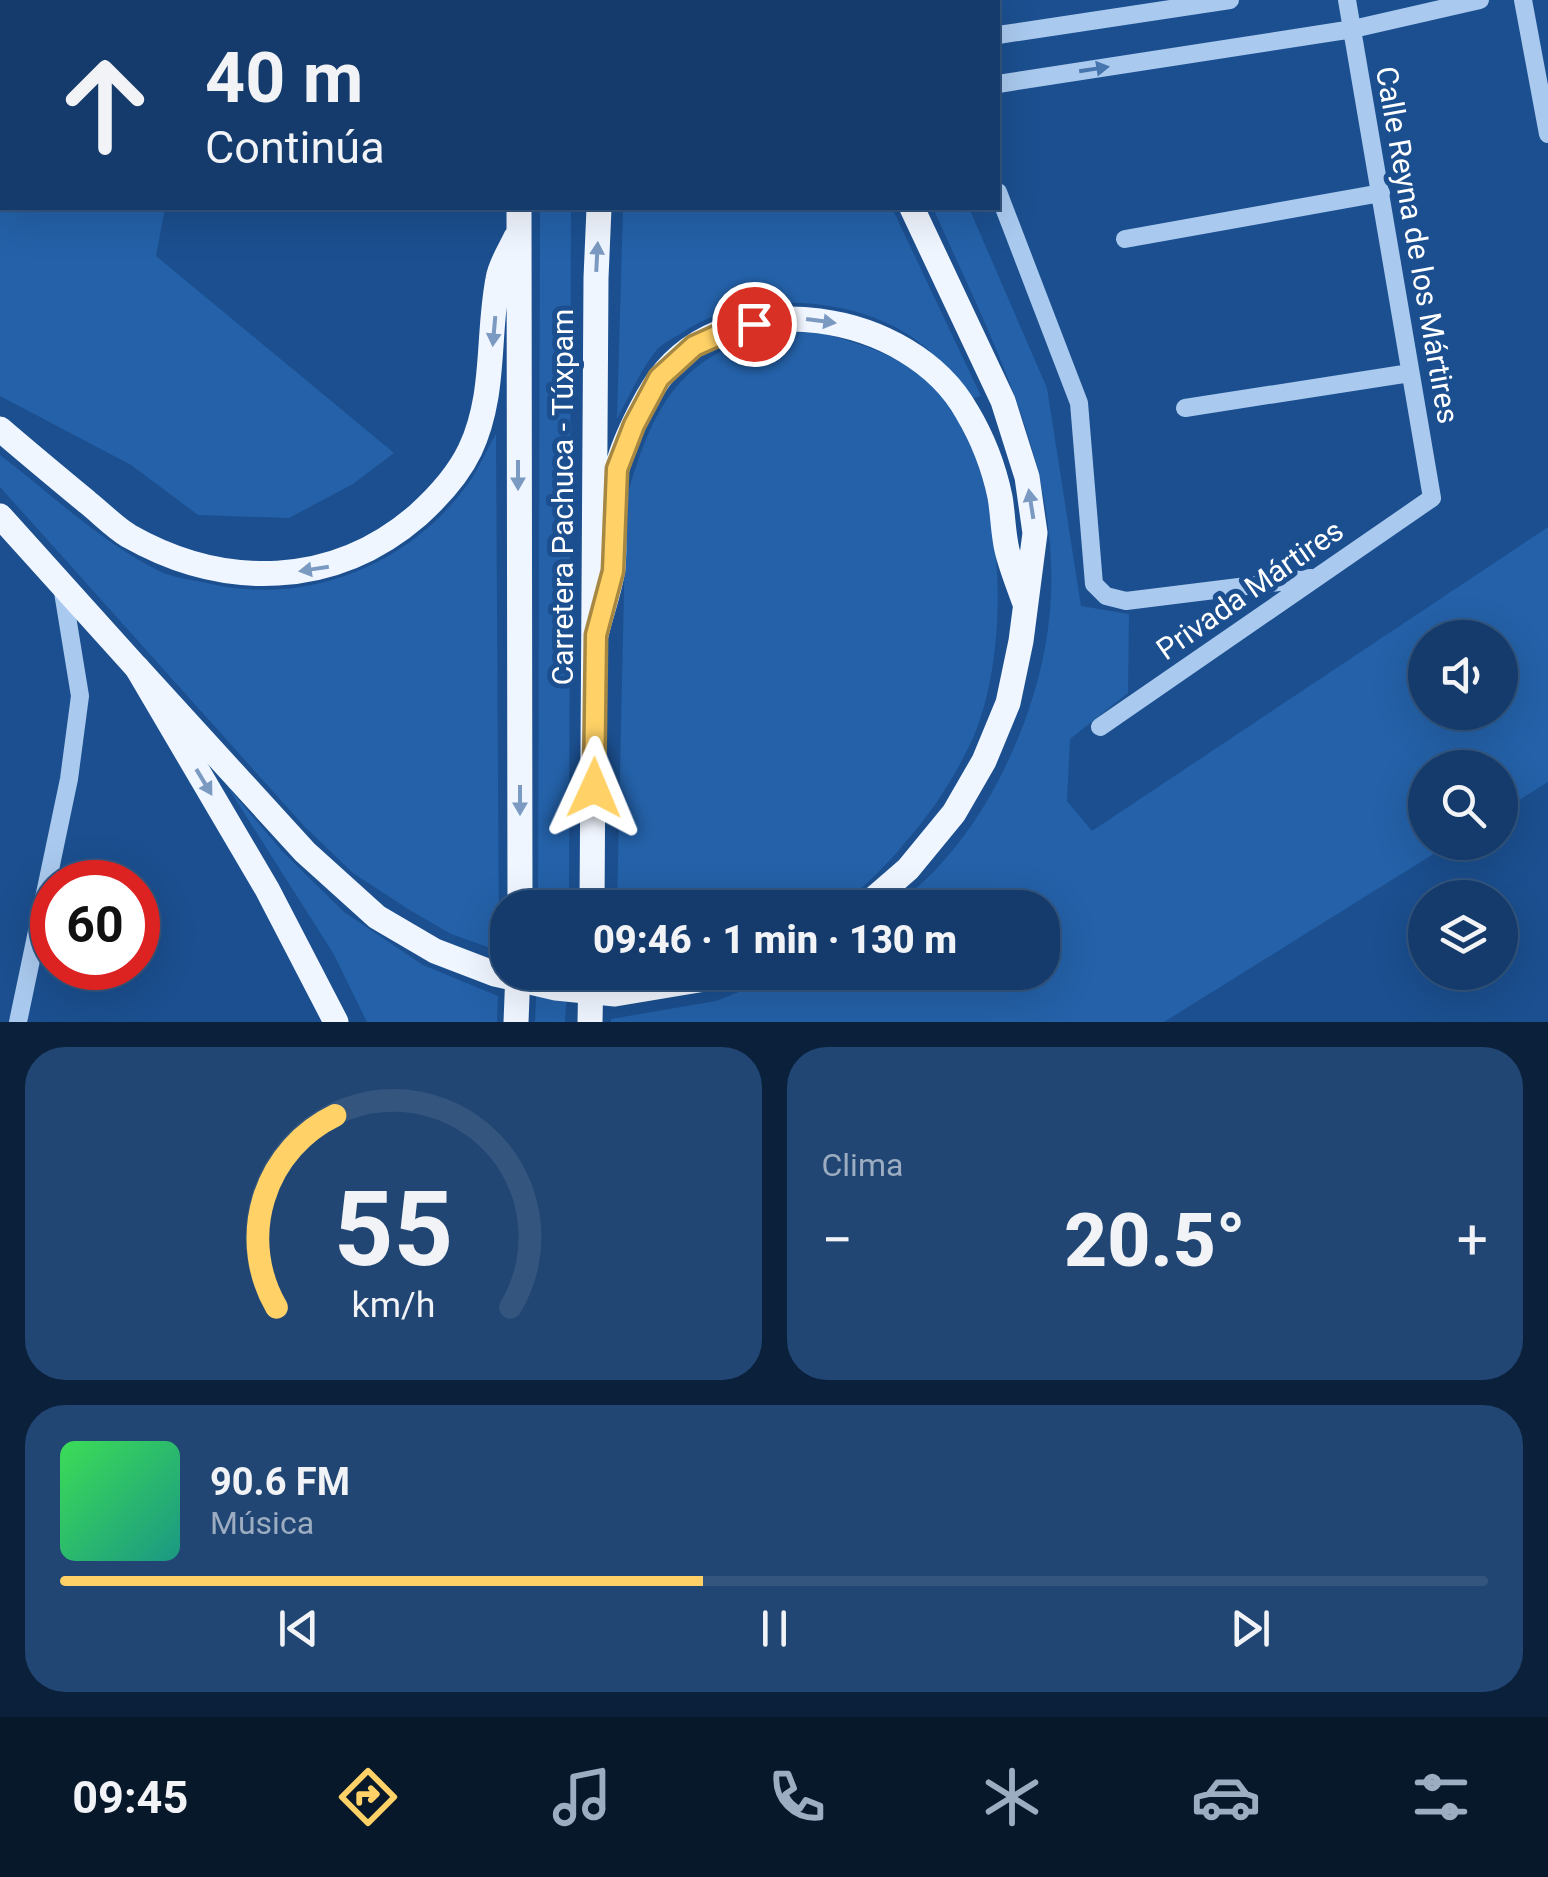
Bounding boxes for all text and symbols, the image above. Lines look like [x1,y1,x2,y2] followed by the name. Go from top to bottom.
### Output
[205,37,363,119] text: 40 m
[40,40,170,170] icon: ahead
[1079,61,1110,77] one-way arrow
[1369,64,1466,426] street label: Calle Reyna de los Mártires
[205,121,385,174] text: Continúa
[589,241,605,273] one-way arrow
[712,282,797,367] pin
[727,297,782,352] icon: arrive
[545,309,580,685] street label: Carretera Pachuca - Túxpam
[805,314,837,330] one-way arrow
[485,315,501,347] one-way arrow
[510,459,526,491] one-way arrow
[1023,488,1038,520] one-way arrow
[1150,512,1350,667] street label: Privada Mártires
[298,561,329,577] one-way arrow
[1408,620,1518,990] map controls
[1408,620,1518,730] button: sound
[542,736,646,840] position arrow
[1408,750,1518,860] button: search
[195,768,212,797] one-way arrow
[512,784,528,816] one-way arrow
[30,860,160,990] speed limit sign: 60
[1408,880,1518,990] button: layers
[593,918,957,962] text: 09:46 · 1 min · 130 m
[822,1146,903,1184] text: Clima
[334,1169,453,1290] text: 55
[1064,1196,1246,1284] text: 20.5°
[822,1208,853,1272] text: −
[1457,1208,1488,1272] text: +
[351,1284,435,1326] text: km/h
[210,1460,350,1504] text: 90.6 FM
[210,1504,314,1542] text: Música
[271,1601,326,1656] icon: previous
[747,1601,802,1656] icon: pause
[1223,1601,1278,1656] icon: next
[333,1762,403,1832] icon: directions
[547,1762,617,1832] icon: music
[762,1762,832,1832] icon: phone
[977,1762,1047,1832] icon: climate
[1191,1762,1261,1832] icon: car
[1406,1762,1476,1832] icon: filters
[72,1771,188,1824] text: 09:45

